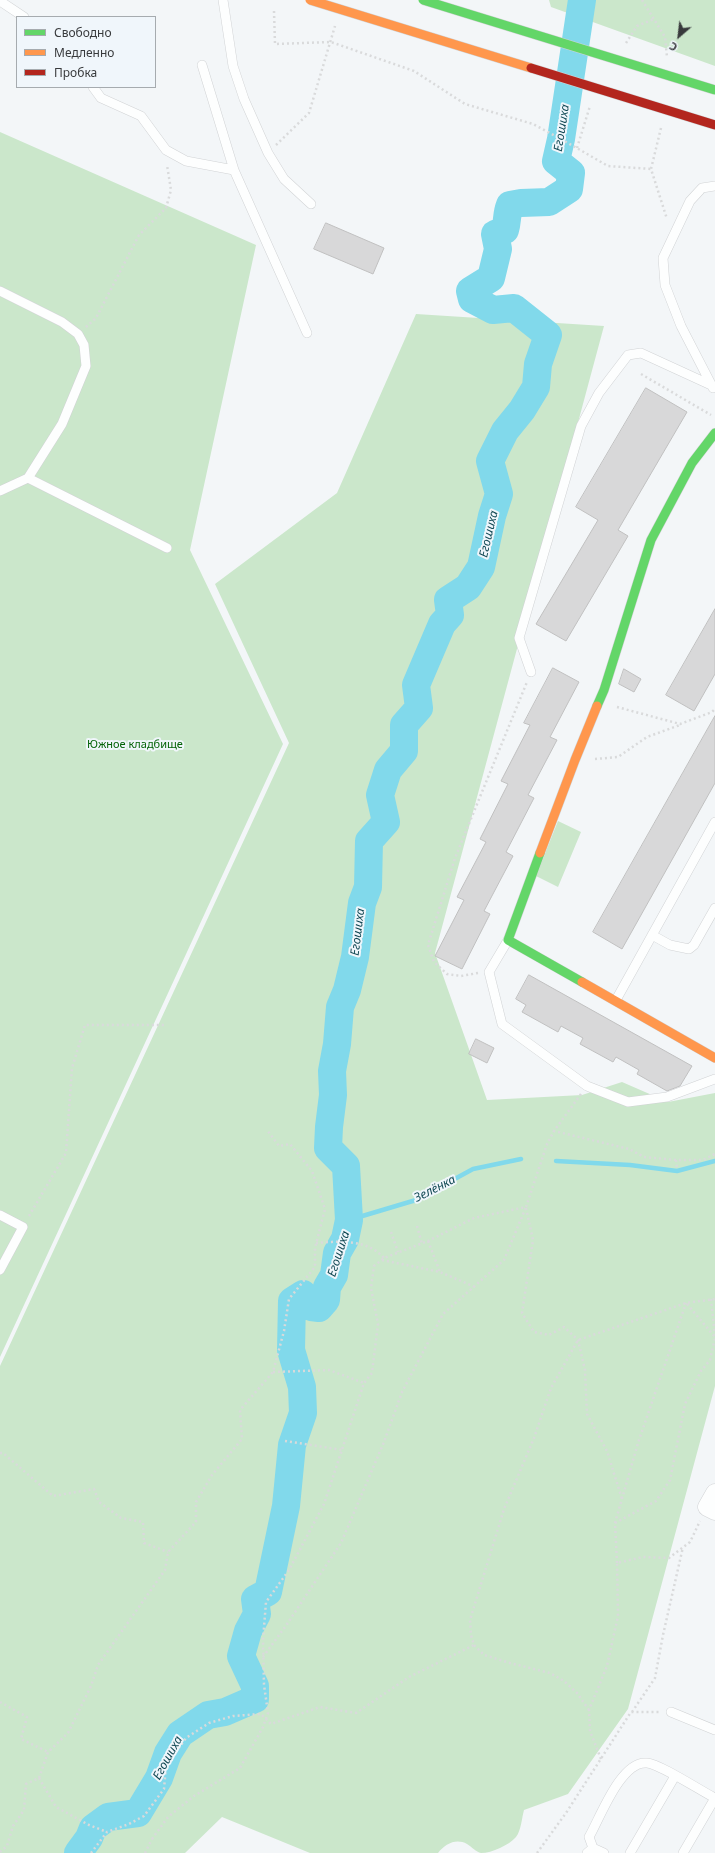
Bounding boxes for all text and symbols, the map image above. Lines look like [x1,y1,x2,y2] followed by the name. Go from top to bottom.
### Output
[16,16,156,88] legend
[659,16,699,56] north arrow
[54,24,112,41] text: Свободно
[666,39,680,55] text: С
[54,44,114,61] text: Медленно
[54,64,97,81] text: Пробка
[551,103,573,153] water label: Егошиха
[477,509,501,559] water label: Егошиха
[87,738,183,752] park label: Южное кладбище
[348,908,368,956] water label: Егошиха
[412,1173,458,1205] water label: Зелёнка
[325,1229,353,1279] water label: Егошиха
[150,1734,186,1782] water label: Егошиха

